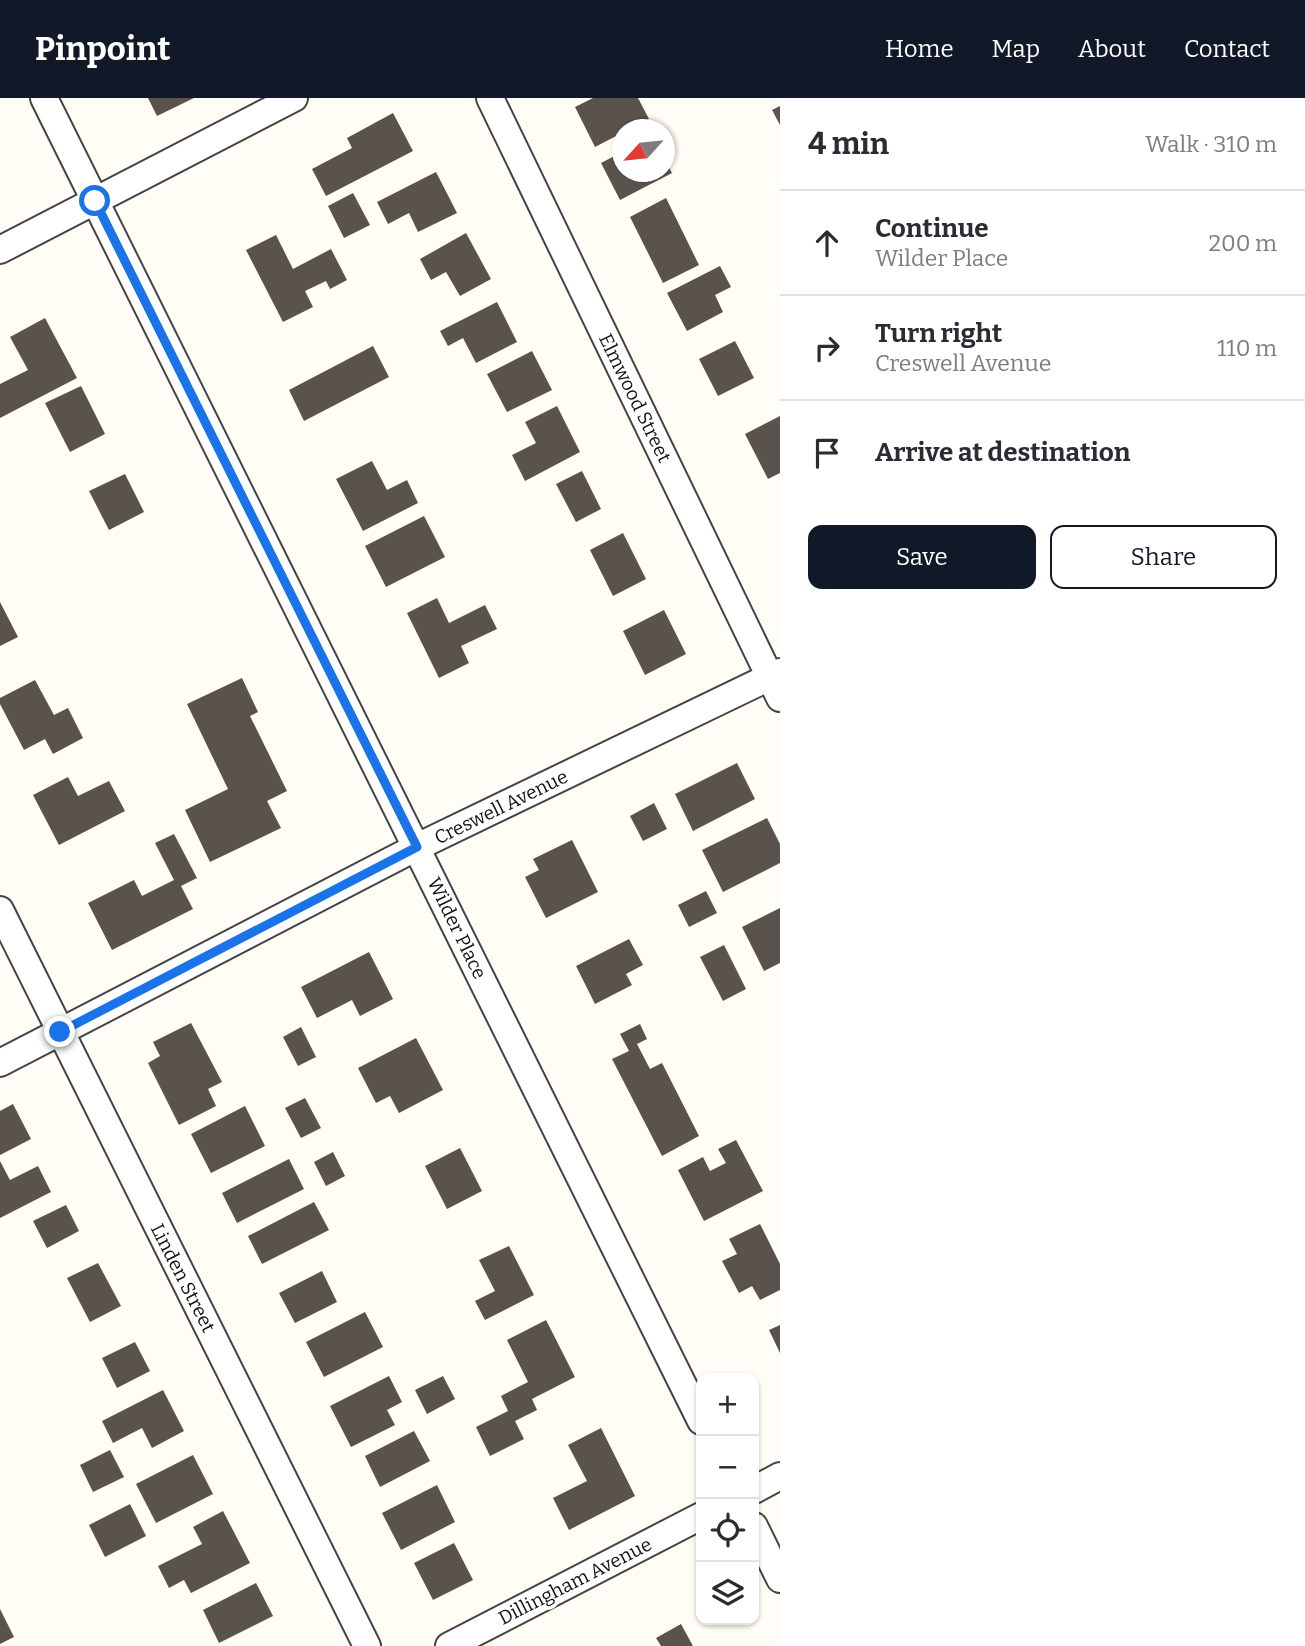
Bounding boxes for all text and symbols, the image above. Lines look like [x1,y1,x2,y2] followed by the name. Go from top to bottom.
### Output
[35,29,171,69] text: Pinpoint
[885,35,954,63] text: Home
[992,35,1040,63] text: Map
[1078,35,1146,63] text: About
[1184,35,1270,63] text: Contact
[612,119,675,182] north arrow
[808,126,889,162] text: 4 min
[1145,130,1277,158] text: Walk · 310 m
[79,185,110,216] route start
[875,213,989,244] text: Continue
[808,224,846,262] icon: ahead
[1208,229,1277,257] text: 200 m
[875,244,1008,272] text: Wilder Place
[875,318,1002,349] text: Turn right
[808,329,846,367] icon: right
[594,330,676,466] street label: Elmwood Street
[1217,334,1277,362] text: 110 m
[875,349,1051,377] text: Creswell Avenue
[808,434,846,472] icon: arrive
[875,437,1130,468] text: Arrive at destination
[808,525,1036,589] button: Save
[1050,525,1277,589] button: Share
[431,765,571,849] street label: Creswell Avenue
[423,873,491,983] street label: Wilder Place
[44,1016,75,1047] route end
[146,1220,220,1336] street label: Linden Street
[696,1373,759,1625] map controls
[696,1373,759,1436] button: +
[696,1436,759,1499] button: −
[696,1499,759,1562] button: locate
[495,1532,655,1630] street label: Dillingham Avenue
[696,1562,759,1625] button: layers

